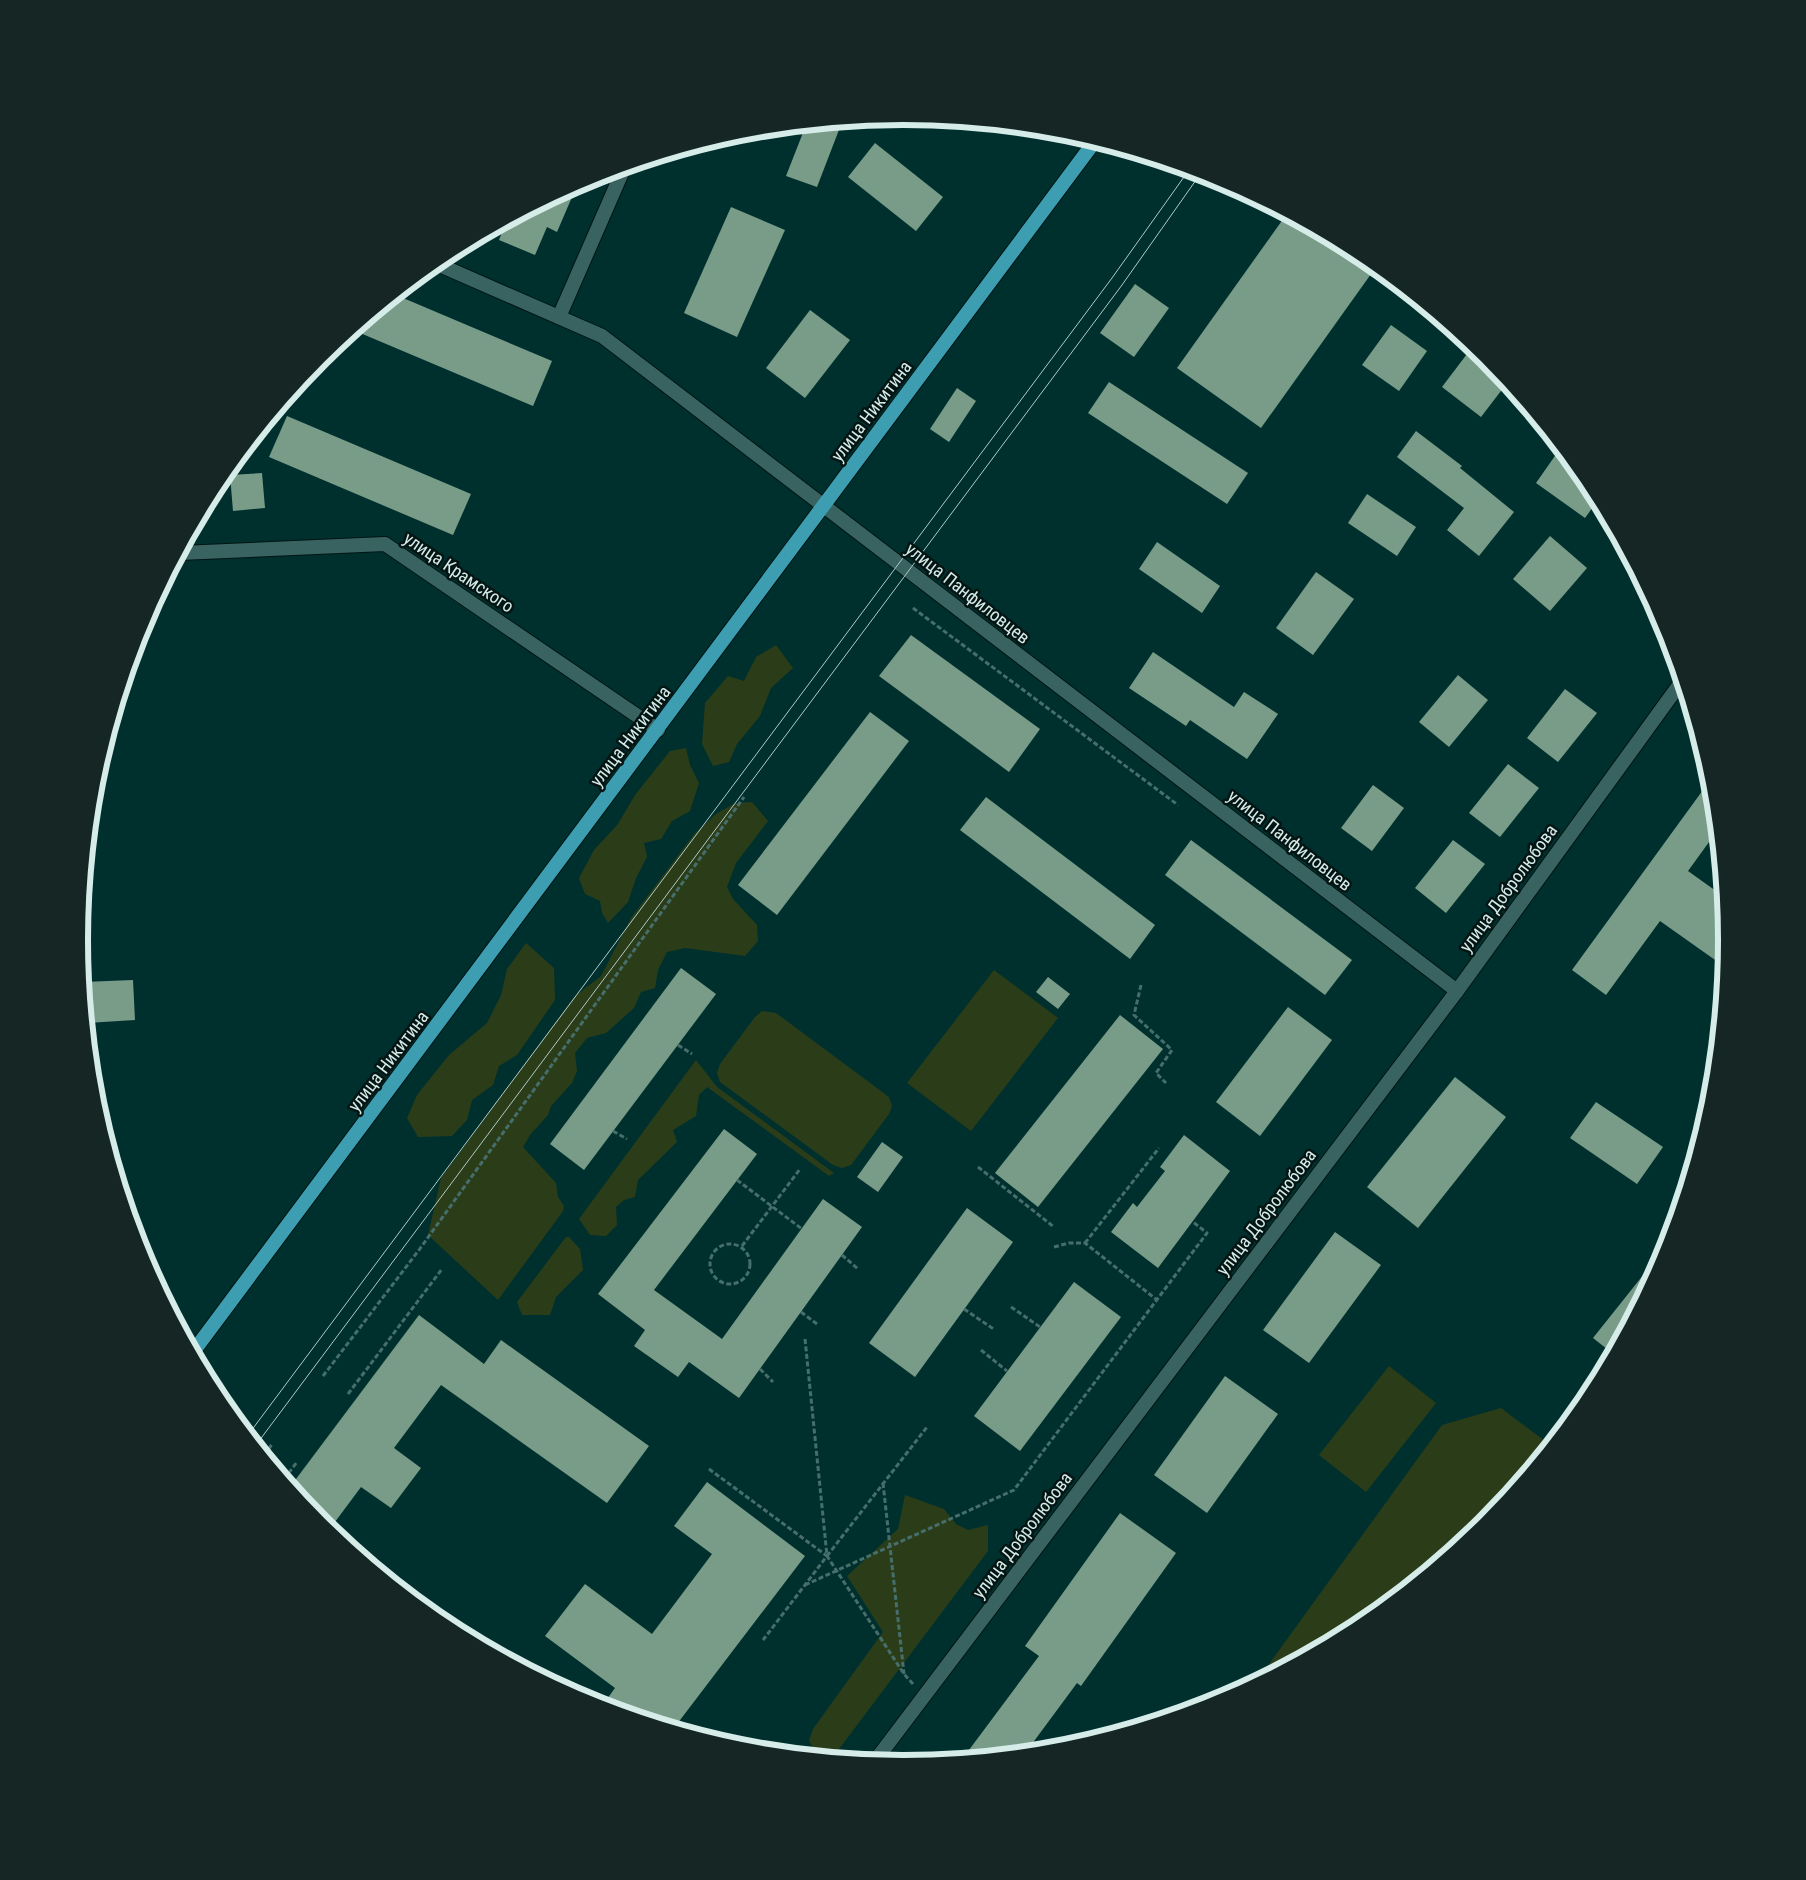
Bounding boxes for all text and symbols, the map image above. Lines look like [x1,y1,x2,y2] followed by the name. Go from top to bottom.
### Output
[826,357,916,465] street label: улица Никитина
[400,527,518,617] street label: улица Крамского
[902,538,1034,648] street label: улица Панфиловцев
[585,682,675,790] street label: улица Никитина
[1224,785,1356,895] street label: улица Панфиловцев
[1455,820,1561,956] street label: улица Добролюбова
[343,1007,433,1115] street label: улица Никитина
[1212,1145,1320,1279] street label: улица Добролюбова
[968,1468,1076,1602] street label: улица Добролюбова

